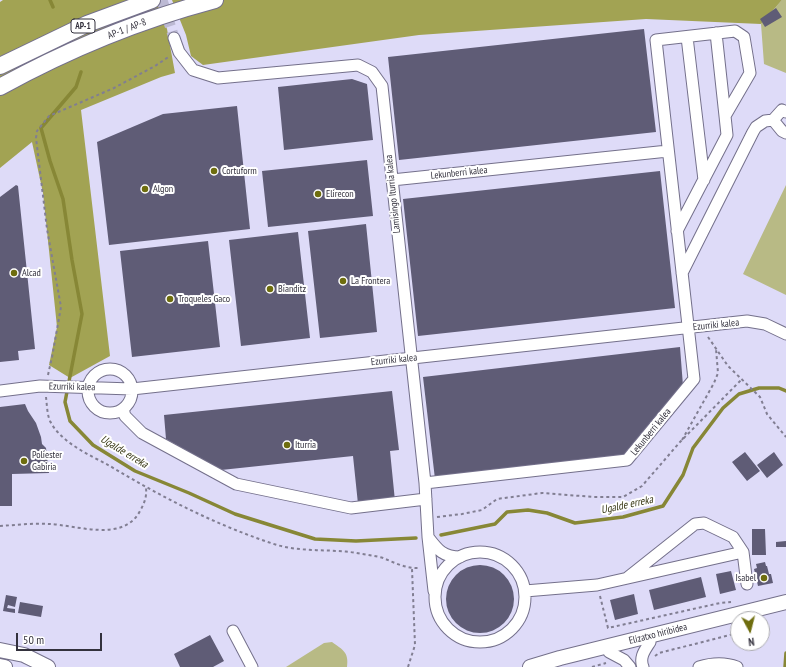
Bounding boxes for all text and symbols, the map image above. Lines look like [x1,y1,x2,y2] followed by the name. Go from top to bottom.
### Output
[106,16,148,42] street label: AP-1 / AP-8
[71,19,95,33] road number: AP-1
[383,154,403,234] street label: Lamisingo Iturria kalea
[430,164,488,182] street label: Lekunberri kalea
[222,165,257,177] place label: Cortuform
[209,166,219,176] marker: Cortuform
[153,183,173,195] place label: Algon
[140,184,150,194] marker: Algon
[326,188,354,200] place label: Elirecon
[313,189,323,199] marker: Elirecon
[22,267,41,279] place label: Alcad
[9,268,19,278] marker: Alcad
[351,275,390,287] place label: La Frontera
[338,276,348,286] marker: La Frontera
[278,283,306,295] place label: Bianditz
[265,284,275,294] marker: Bianditz
[178,293,230,305] place label: Troqueles Gaco
[165,294,175,304] marker: Troqueles Gaco
[692,317,740,333] street label: Ezurriki kalea
[370,352,418,368] street label: Ezurriki kalea
[49,381,95,393] street label: Ezurriki kalea
[628,406,674,458] street label: Lekunberri kalea
[98,433,150,471] water label: Ugalde erreka
[295,439,316,451] place label: Iturria
[282,440,292,450] marker: Iturria
[32,449,62,472] place label: Poliester Gabiria
[19,456,29,466] marker: Poliester Gabiria
[600,493,654,517] water label: Ugalde erreka
[735,572,756,584] place label: Isabel
[759,573,769,583] marker: Isabel
[730,611,770,651] north arrow
[628,621,688,647] street label: Elizatxo hiribidea
[18,625,104,651] scale bar
[23,632,44,647] text: 50 m
[748,635,755,649] text: N

